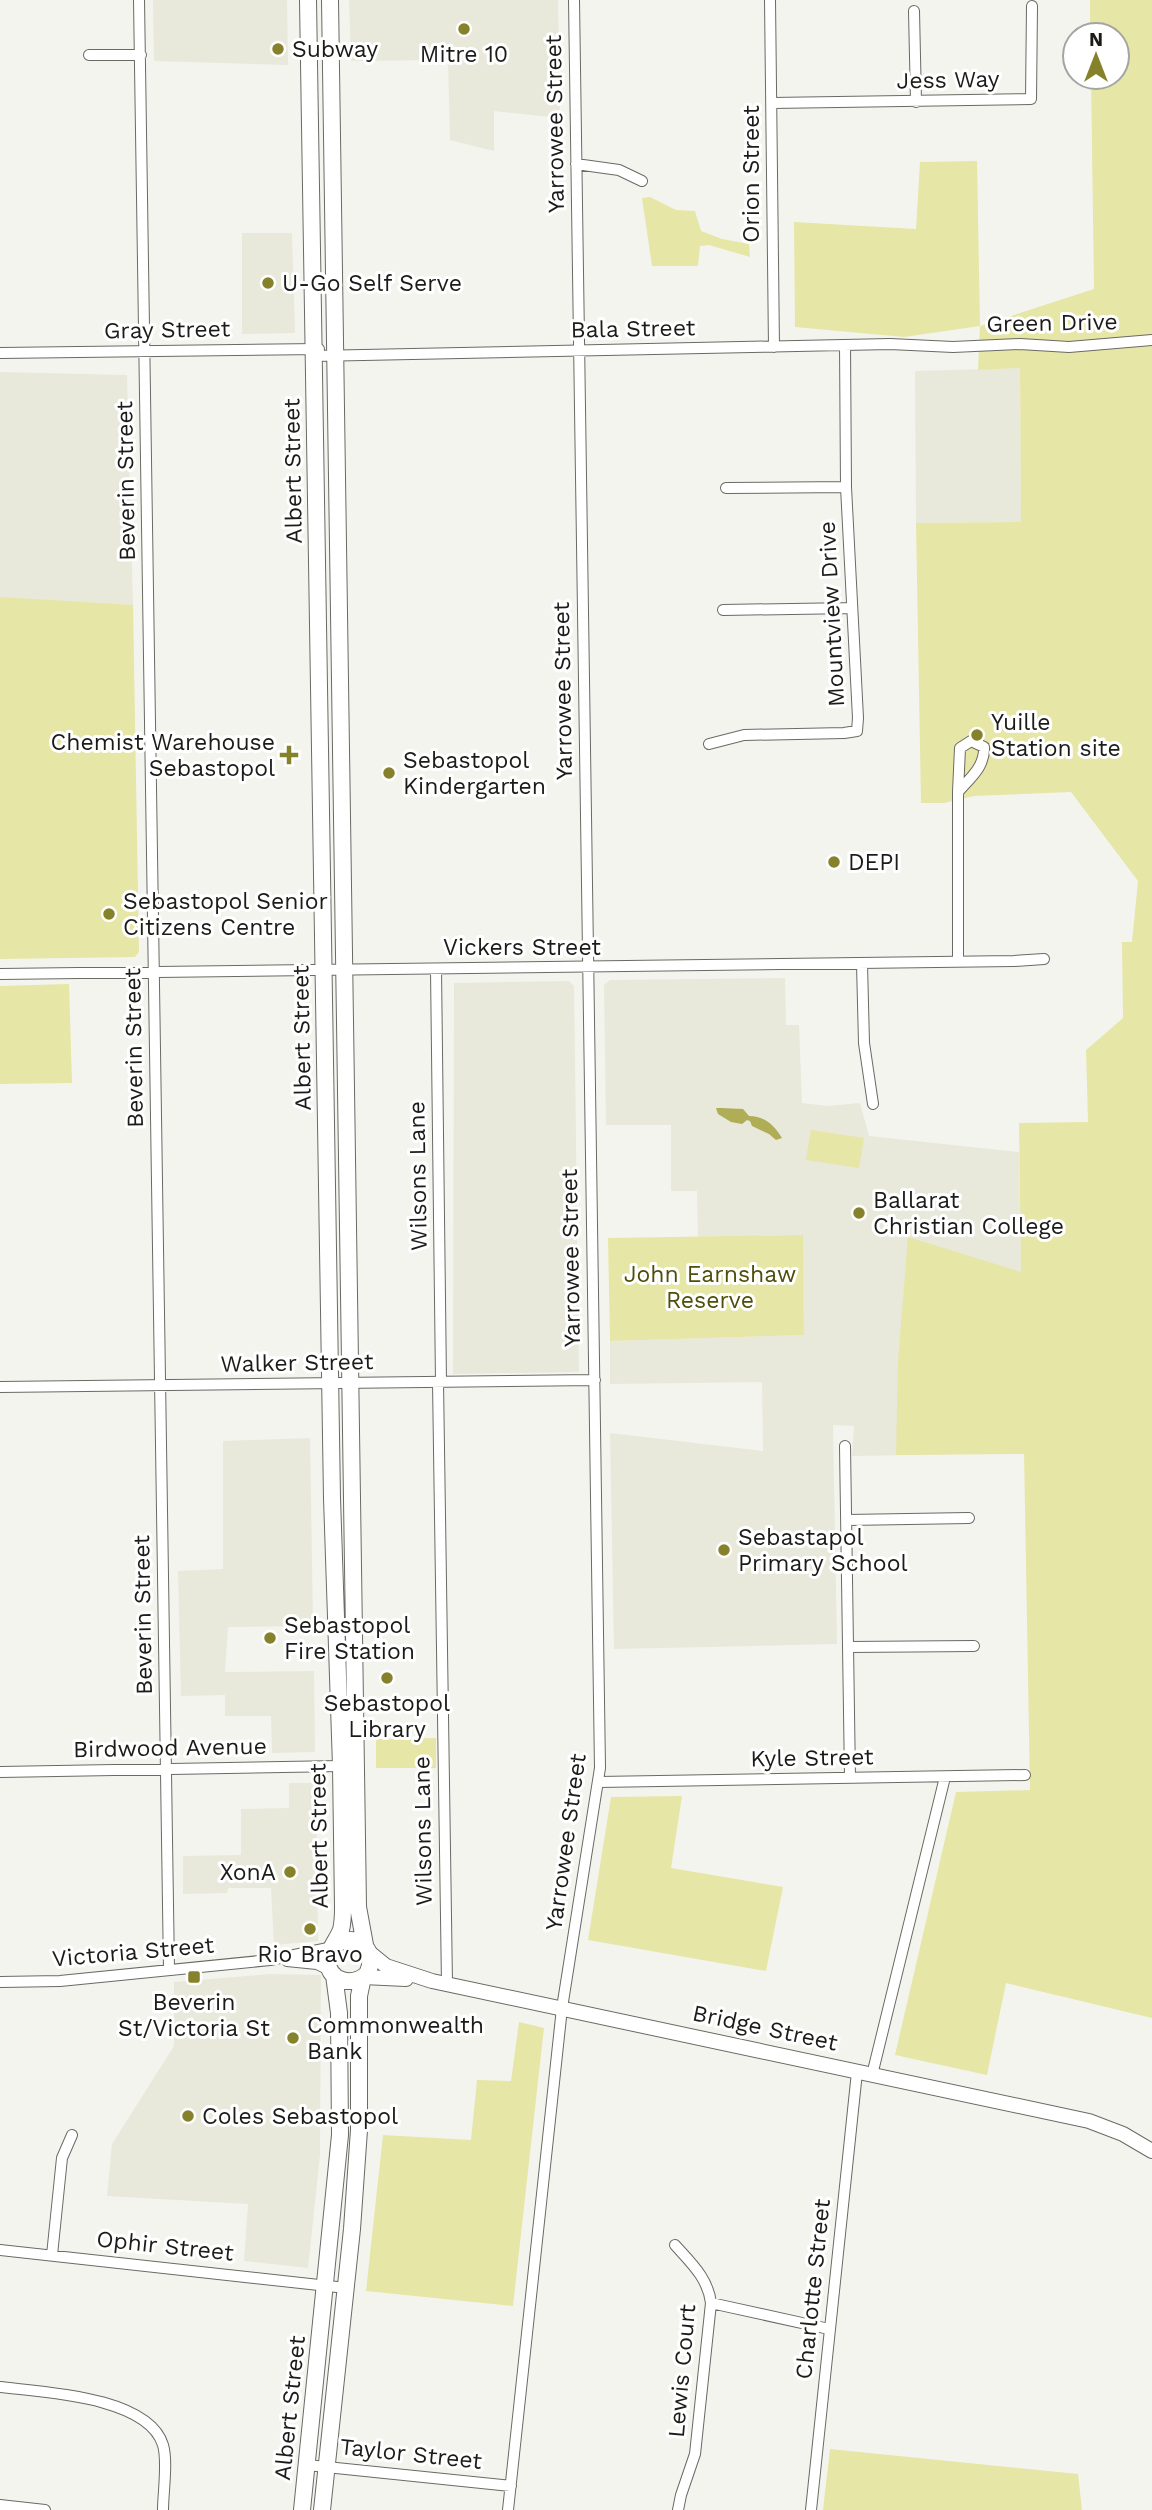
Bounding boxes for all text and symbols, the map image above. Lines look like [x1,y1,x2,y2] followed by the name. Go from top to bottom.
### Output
[456,21,472,37] marker: Mitre 10
[1061,21,1131,91] north arrow
[1089,28,1103,51] text: N
[540,34,570,213] street label: Yarrowee Street
[292,36,378,63] place label: Subway
[270,41,286,57] marker: Subway
[420,41,508,68] place label: Mitre 10
[896,66,1000,94] street label: Jess Way
[738,105,765,243] street label: Orion Street
[282,270,462,297] place label: U-Go Self Serve
[260,275,276,291] marker: U-Go Self Serve
[986,308,1118,338] street label: Green Drive
[570,314,696,344] street label: Bala Street
[104,315,231,345] street label: Gray Street
[278,398,308,544] street label: Albert Street
[111,400,141,561] street label: Beverin Street
[814,520,850,708] street label: Mountview Drive
[548,601,578,780] street label: Yarrowee Street
[991,709,1121,762] place label: Yuille Station site
[969,727,985,743] marker: Yuille Station site
[51,729,275,782] place label: Chemist Warehouse Sebastopol
[281,747,297,763] marker: Chemist Warehouse Sebastopol
[403,747,546,800] place label: Sebastopol Kindergarten
[381,765,397,781] marker: Sebastopol Kindergarten
[848,849,900,876] place label: DEPI
[826,854,842,870] marker: DEPI
[123,888,328,941] place label: Sebastopol Senior Citizens Centre
[101,906,117,922] marker: Sebastopol Senior Citizens Centre
[443,934,601,961] street label: Vickers Street
[287,965,317,1111] street label: Albert Street
[119,967,149,1128] street label: Beverin Street
[403,1101,433,1251] street label: Wilsons Lane
[556,1168,586,1347] street label: Yarrowee Street
[873,1187,1064,1240] place label: Ballarat Christian College
[851,1205,867,1221] marker: Ballarat Christian College
[624,1261,796,1314] park label: John Earnshaw Reserve
[220,1348,374,1378] street label: Walker Street
[738,1524,908,1577] place label: Sebastapol Primary School
[128,1534,158,1695] street label: Beverin Street
[716,1542,732,1558] marker: Sebastapol Primary School
[284,1612,415,1665] place label: Sebastopol Fire Station
[262,1630,278,1646] marker: Sebastopol Fire Station
[379,1670,395,1686] marker: Sebastopol Library
[324,1690,450,1743] place label: Sebastopol Library
[73,1733,267,1763] street label: Birdwood Avenue
[750,1743,874,1773] street label: Kyle Street
[540,1751,592,1932] street label: Yarrowee Street
[408,1756,438,1906] street label: Wilsons Lane
[304,1763,334,1909] street label: Albert Street
[220,1859,276,1886] place label: XonA
[282,1864,298,1880] marker: XonA
[302,1921,318,1937] marker: Rio Bravo
[51,1931,215,1973] street label: Victoria Street
[257,1941,363,1968] place label: Rio Bravo
[186,1969,202,1985] marker: Beverin St/Victoria St
[118,1989,270,2042] place label: Beverin St/Victoria St
[690,1999,840,2057] street label: Bridge Street
[307,2012,484,2065] place label: Commonwealth Bank
[285,2030,301,2046] marker: Commonwealth Bank
[202,2103,398,2130] place label: Coles Sebastopol
[180,2108,196,2124] marker: Coles Sebastopol
[790,2197,836,2381] street label: Charlotte Street
[95,2225,235,2267] street label: Ophir Street
[663,2303,701,2439] street label: Lewis Court
[269,2334,311,2482] street label: Albert Street
[339,2433,484,2475] street label: Taylor Street

